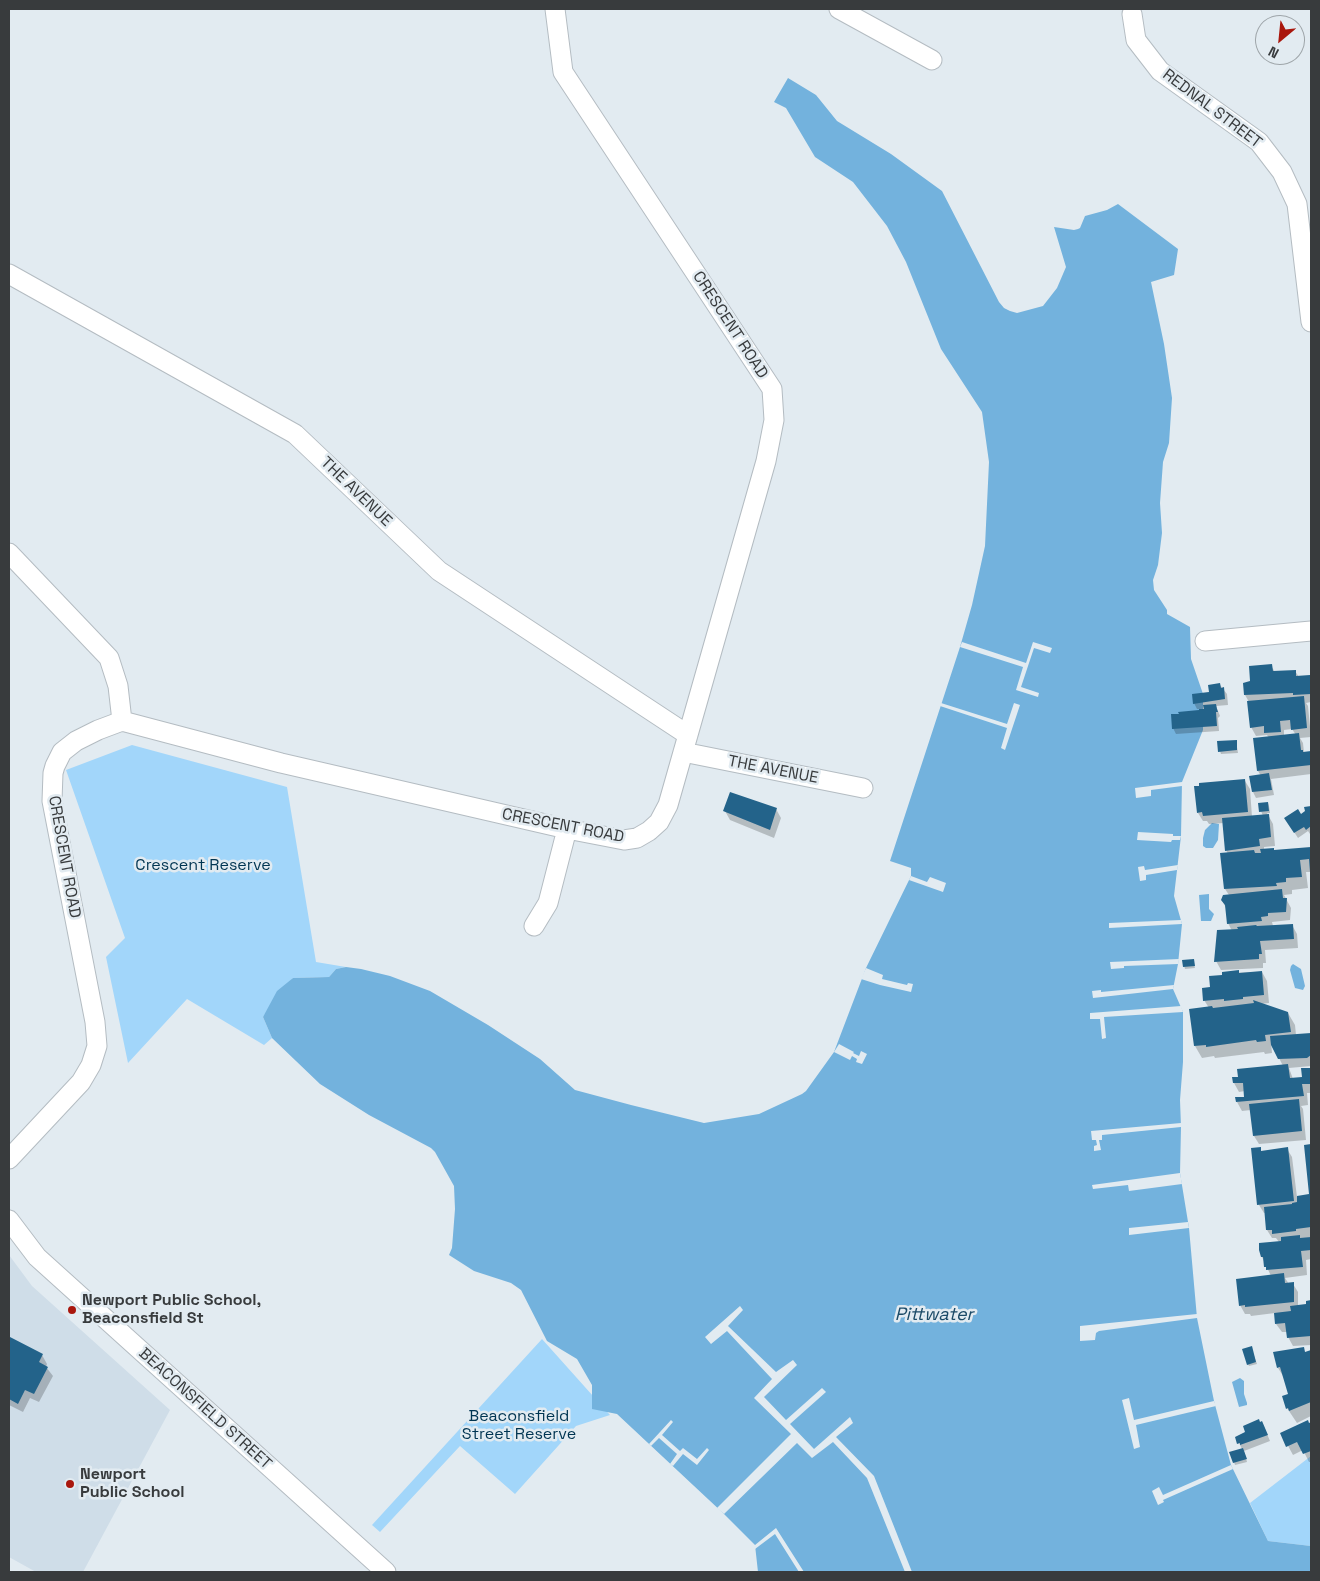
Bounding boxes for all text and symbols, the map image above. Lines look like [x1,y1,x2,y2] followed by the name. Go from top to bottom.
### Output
[1255,15,1305,65] north arrow
[1265,42,1282,63] text: N
[1158,65,1266,153] street label: REDNAL STREET
[688,268,772,382] street label: CRESCENT ROAD
[316,453,396,531] street label: THE AVENUE
[726,752,820,788] street label: THE AVENUE
[44,794,84,920] street label: CRESCENT ROAD
[500,805,626,847] street label: CRESCENT ROAD
[135,856,271,876] park label: Crescent Reserve
[82,1291,261,1329] place label: Newport Public School, Beaconsfield St
[66,1304,78,1316] marker: Newport Public School, Beaconsfield St
[895,1304,973,1326] water label: Pittwater
[135,1344,275,1474] street label: BEACONSFIELD STREET
[462,1407,576,1445] park label: Beaconsfield Street Reserve
[80,1465,184,1503] place label: Newport Public School
[64,1478,76,1490] marker: Newport Public School

